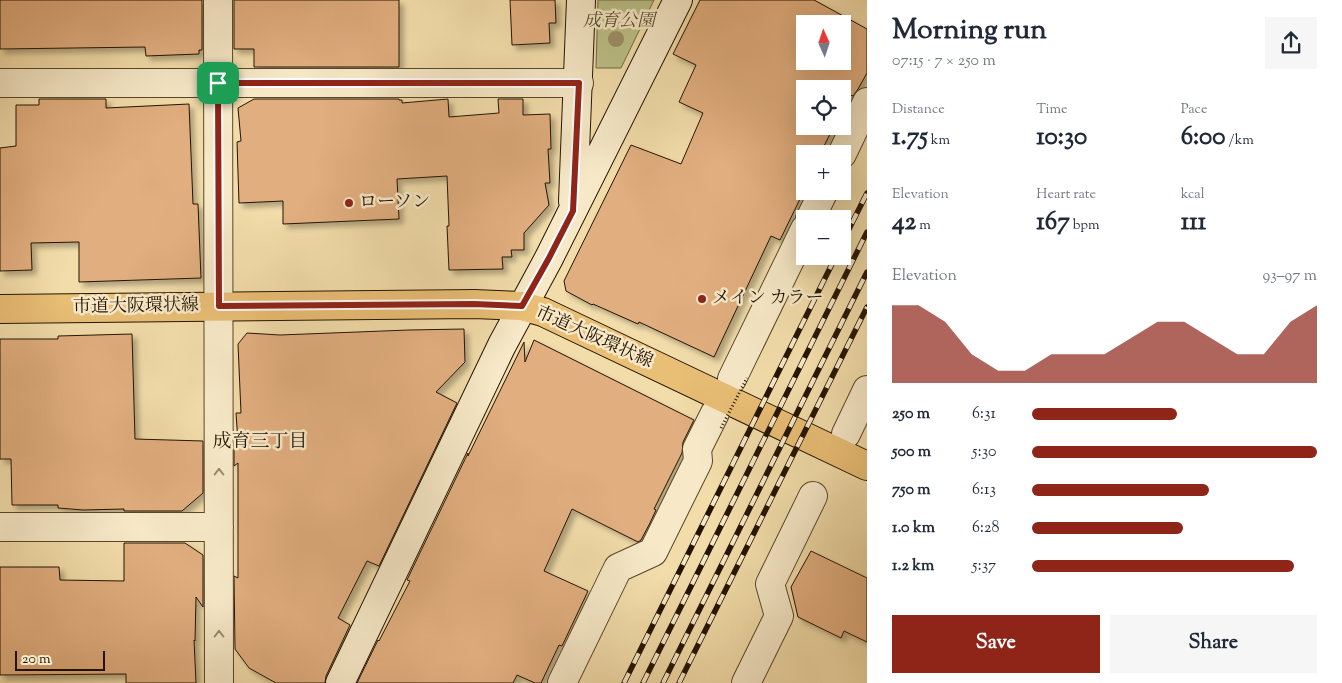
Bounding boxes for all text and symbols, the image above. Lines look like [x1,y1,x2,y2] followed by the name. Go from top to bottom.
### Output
[583,9,658,35] park label: 成育公園
[892,11,1047,51] text: Morning run
[796,15,851,70] north arrow
[796,15,851,265] map controls
[1265,17,1317,69] button: share
[892,50,996,73] text: 07:15 · 7 × 250 m
[197,62,239,104] pin
[204,69,232,97] icon: arrive
[796,80,851,135] button: locate
[892,100,945,120] text: Distance
[1036,100,1067,120] text: Time
[1181,100,1207,120] text: Pace
[892,120,928,156] text: 1.75
[1036,120,1087,156] text: 10:30
[1181,120,1226,156] text: 6:00
[928,131,950,151] text: km
[1226,131,1254,151] text: /km
[796,145,851,200] button: +
[892,185,949,205] text: Elevation
[1036,185,1096,205] text: Heart rate
[1181,185,1205,205] text: kcal
[359,190,430,216] place label: ローソン
[343,197,355,209] marker: ローソン
[892,205,916,241] text: 42
[1036,205,1070,241] text: 167
[1181,205,1206,241] text: 111
[796,210,851,265] button: −
[916,216,931,236] text: m
[1070,216,1100,236] text: bpm
[892,265,957,288] text: Elevation
[1262,265,1317,288] text: 93–97 m
[712,286,823,312] place label: メイン カラー
[73,293,199,321] street label: 市道大阪環状線
[696,293,708,305] marker: メイン カラー
[531,300,657,376] street label: 市道大阪環状線
[892,403,930,426] text: 250 m
[972,403,996,426] text: 6:31
[212,429,308,456] district label: 成育三丁目
[892,441,931,464] text: 500 m
[972,441,996,464] text: 5:30
[214,468,224,476] one-way arrow
[892,479,931,502] text: 750 m
[972,479,996,502] text: 6:13
[892,517,935,540] text: 1.0 km
[972,517,999,540] text: 6:28
[892,555,934,578] text: 1.2 km
[972,555,996,578] text: 5:37
[892,615,1100,673] button: Save
[1110,615,1317,673] button: Share
[214,630,224,638] one-way arrow
[15,648,105,671] scale bar
[22,650,51,670] text: 20 m

